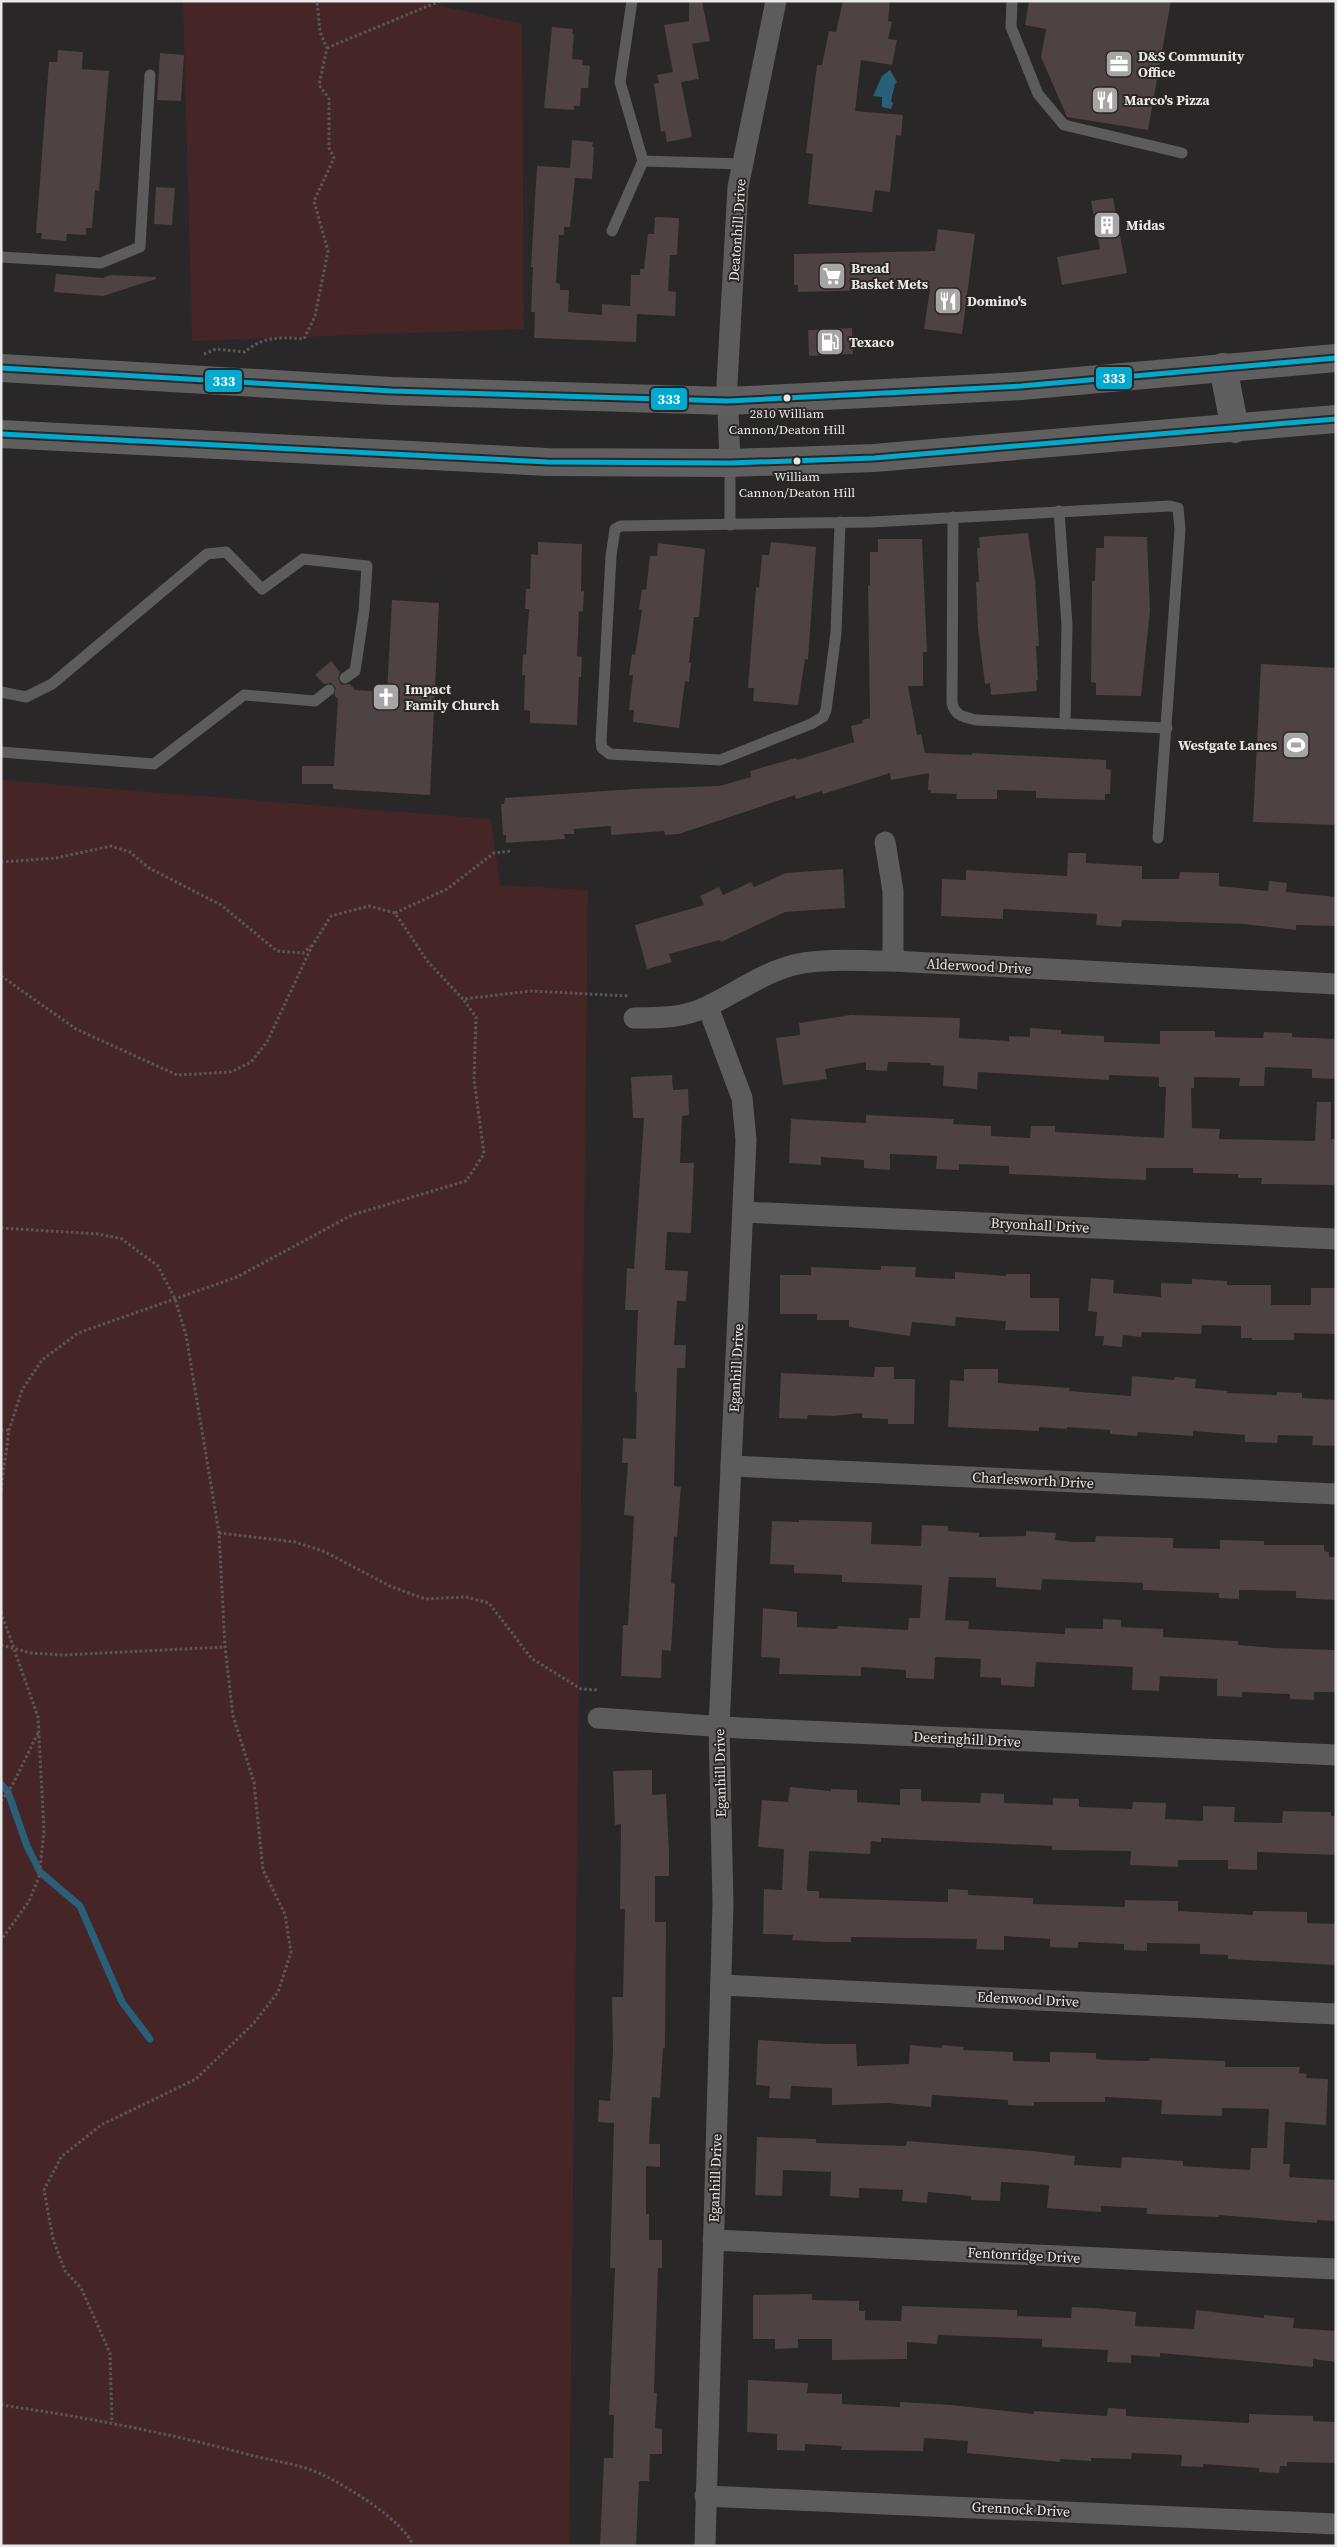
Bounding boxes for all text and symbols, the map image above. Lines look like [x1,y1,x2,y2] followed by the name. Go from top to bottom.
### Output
[1138,46,1245,82] place label: D&S Community Office
[1104,49,1134,79] office icon: D&S Community Office
[1090,85,1120,115] restaurant icon: Marco's Pizza
[1124,90,1210,110] place label: Marco's Pizza
[723,178,751,282] street label: Deatonhill Drive
[1092,210,1122,240] building icon: Midas
[1126,215,1166,235] place label: Midas
[851,258,929,294] place label: Bread Basket Mets
[817,261,847,291] supermarket icon: Bread Basket Mets
[933,286,963,316] restaurant icon: Domino's
[967,291,1027,311] place label: Domino's
[815,327,845,357] fuel station icon: Texaco
[849,332,894,352] place label: Texaco
[1095,366,1133,390] line badge: 333
[1103,368,1126,388] text: 333
[204,369,243,393] line badge: 333
[213,371,236,391] text: 333
[650,387,688,411] line badge: 333
[658,389,681,409] text: 333
[782,393,792,403] marker: 2810 William Cannon/Deaton Hill
[729,405,845,438] place label: 2810 William Cannon/Deaton Hill
[792,456,802,466] marker: William Cannon/Deaton Hill
[739,468,855,501] place label: William Cannon/Deaton Hill
[405,679,500,715] place label: Impact Family Church
[371,682,401,712] church icon: Impact Family Church
[1281,730,1311,760] sports icon: Westgate Lanes
[1178,735,1278,755] place label: Westgate Lanes
[926,953,1032,979] street label: Alderwood Drive
[990,1212,1090,1238] street label: Bryonhall Drive
[724,1323,748,1413] street label: Eganhill Drive
[972,1467,1094,1493] street label: Charlesworth Drive
[913,1726,1021,1752] street label: Deeringhill Drive
[709,1728,731,1818] street label: Eganhill Drive
[976,1986,1080,2012] street label: Edenwood Drive
[703,2133,727,2223] street label: Eganhill Drive
[967,2242,1081,2268] street label: Fentonridge Drive
[971,2496,1071,2522] street label: Grennock Drive

